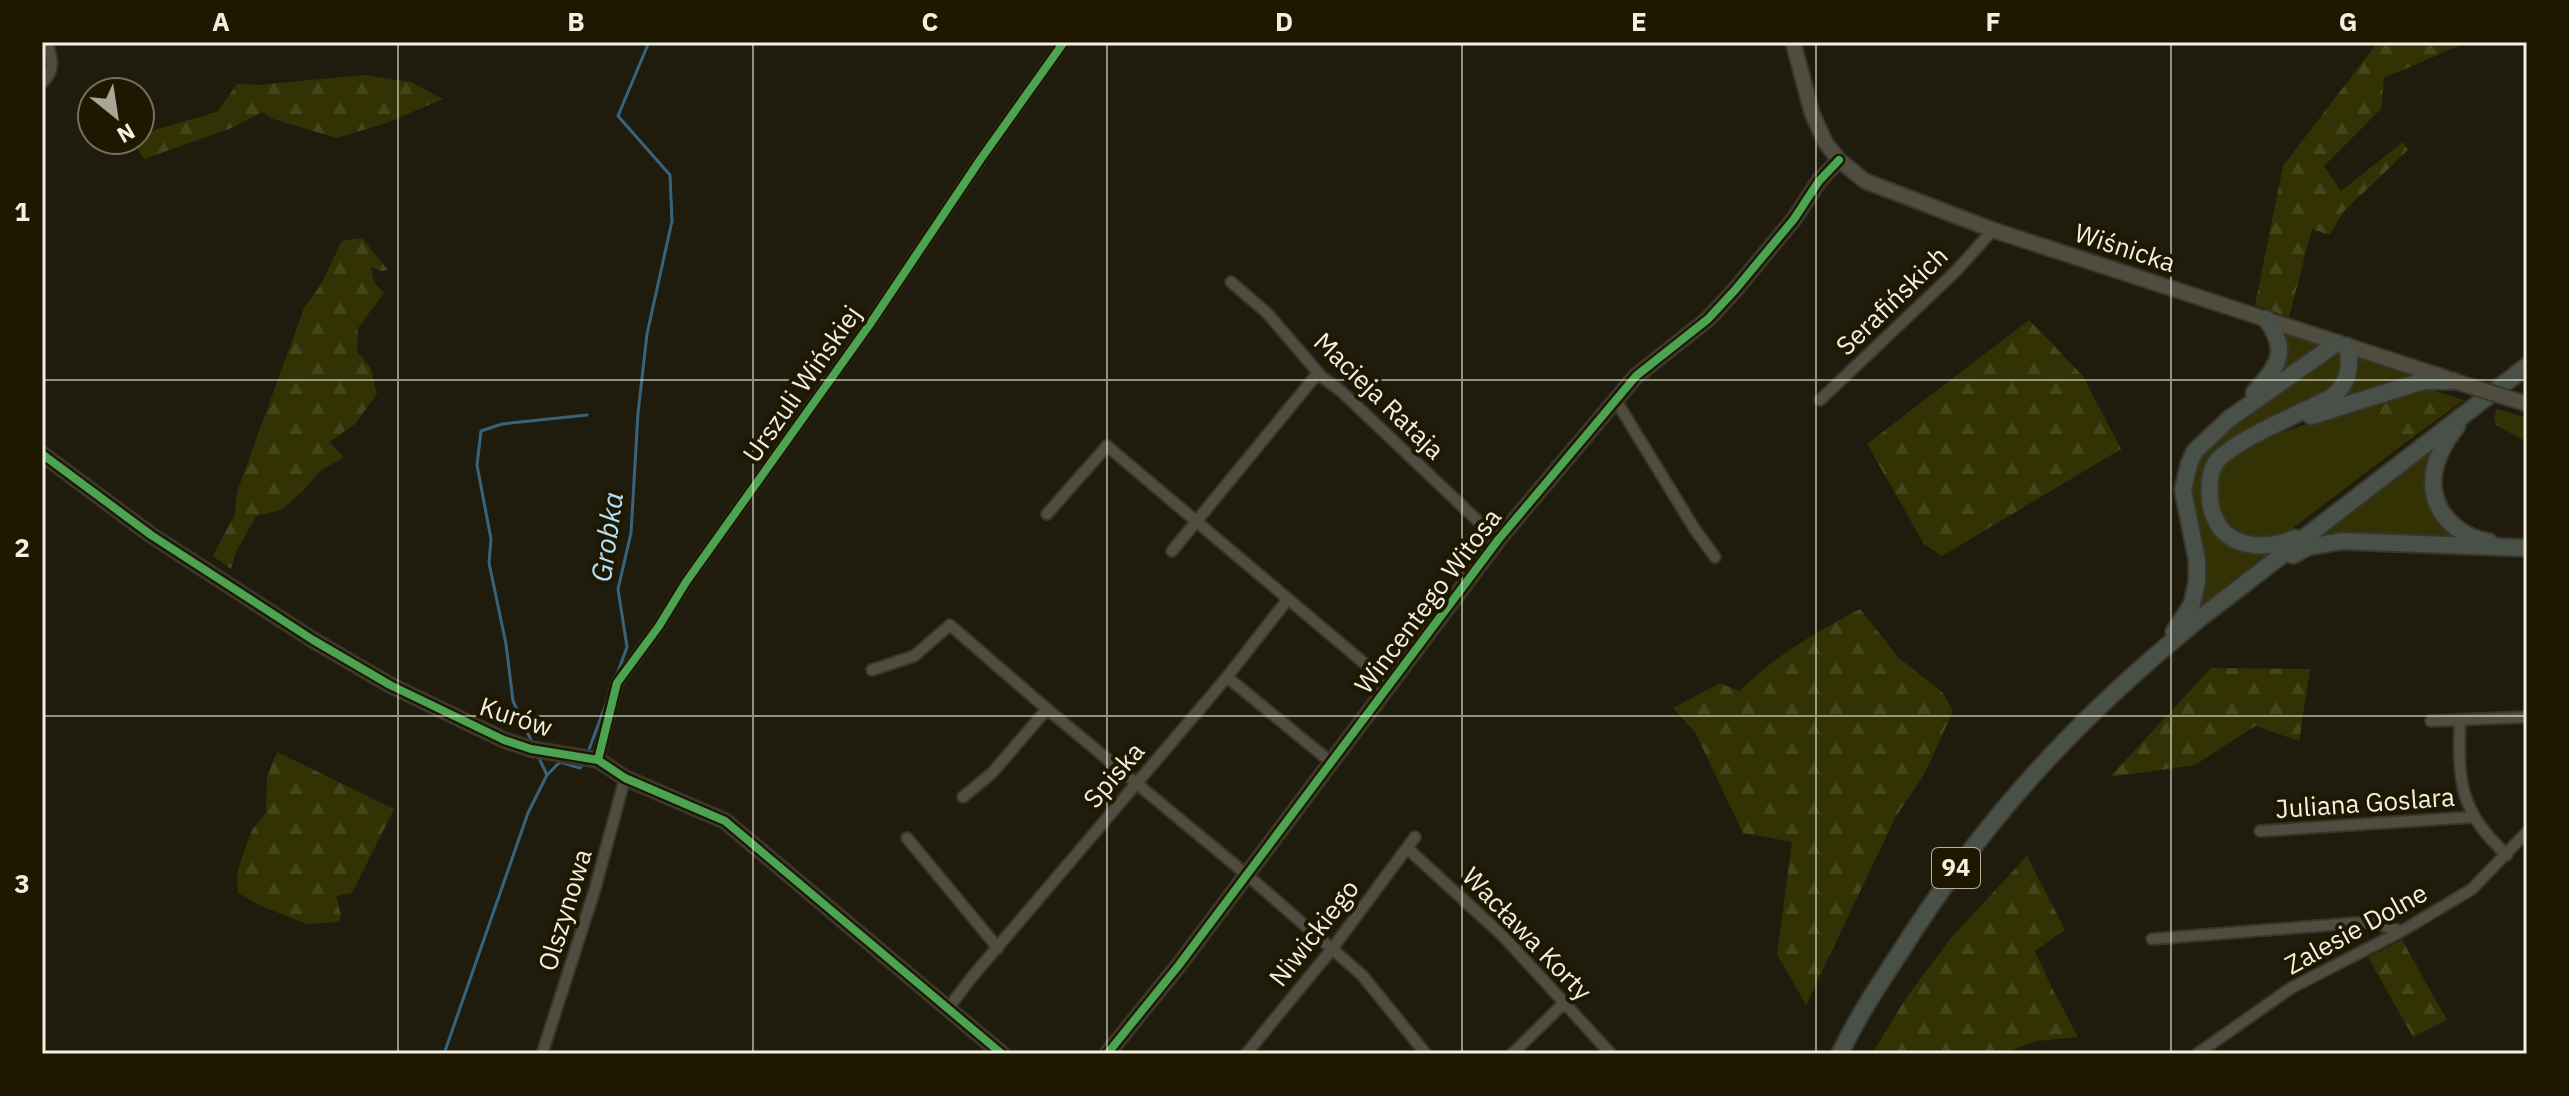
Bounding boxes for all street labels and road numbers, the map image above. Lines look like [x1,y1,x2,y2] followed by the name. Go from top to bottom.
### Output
[2071,215,2180,279] street label: Wiśnicka
[1828,238,1955,362] street label: Serafińskich
[734,298,868,469] street label: Urszuli Wińskiej
[1307,324,1452,466] street label: Macieja Rataja
[1346,501,1508,700] street label: Wincentego Witosa
[475,688,557,744] street label: Kurów
[1075,734,1151,814] street label: Spiska
[2274,779,2456,825] street label: Juliana Goslara
[529,845,599,975] street label: Olszynowa
[1932,848,1980,888] road number: 94
[1455,859,1600,1007] street label: Wacława Korty
[1261,872,1366,993] street label: Niwickiego
[2278,875,2433,981] street label: Zalesie Dolne

